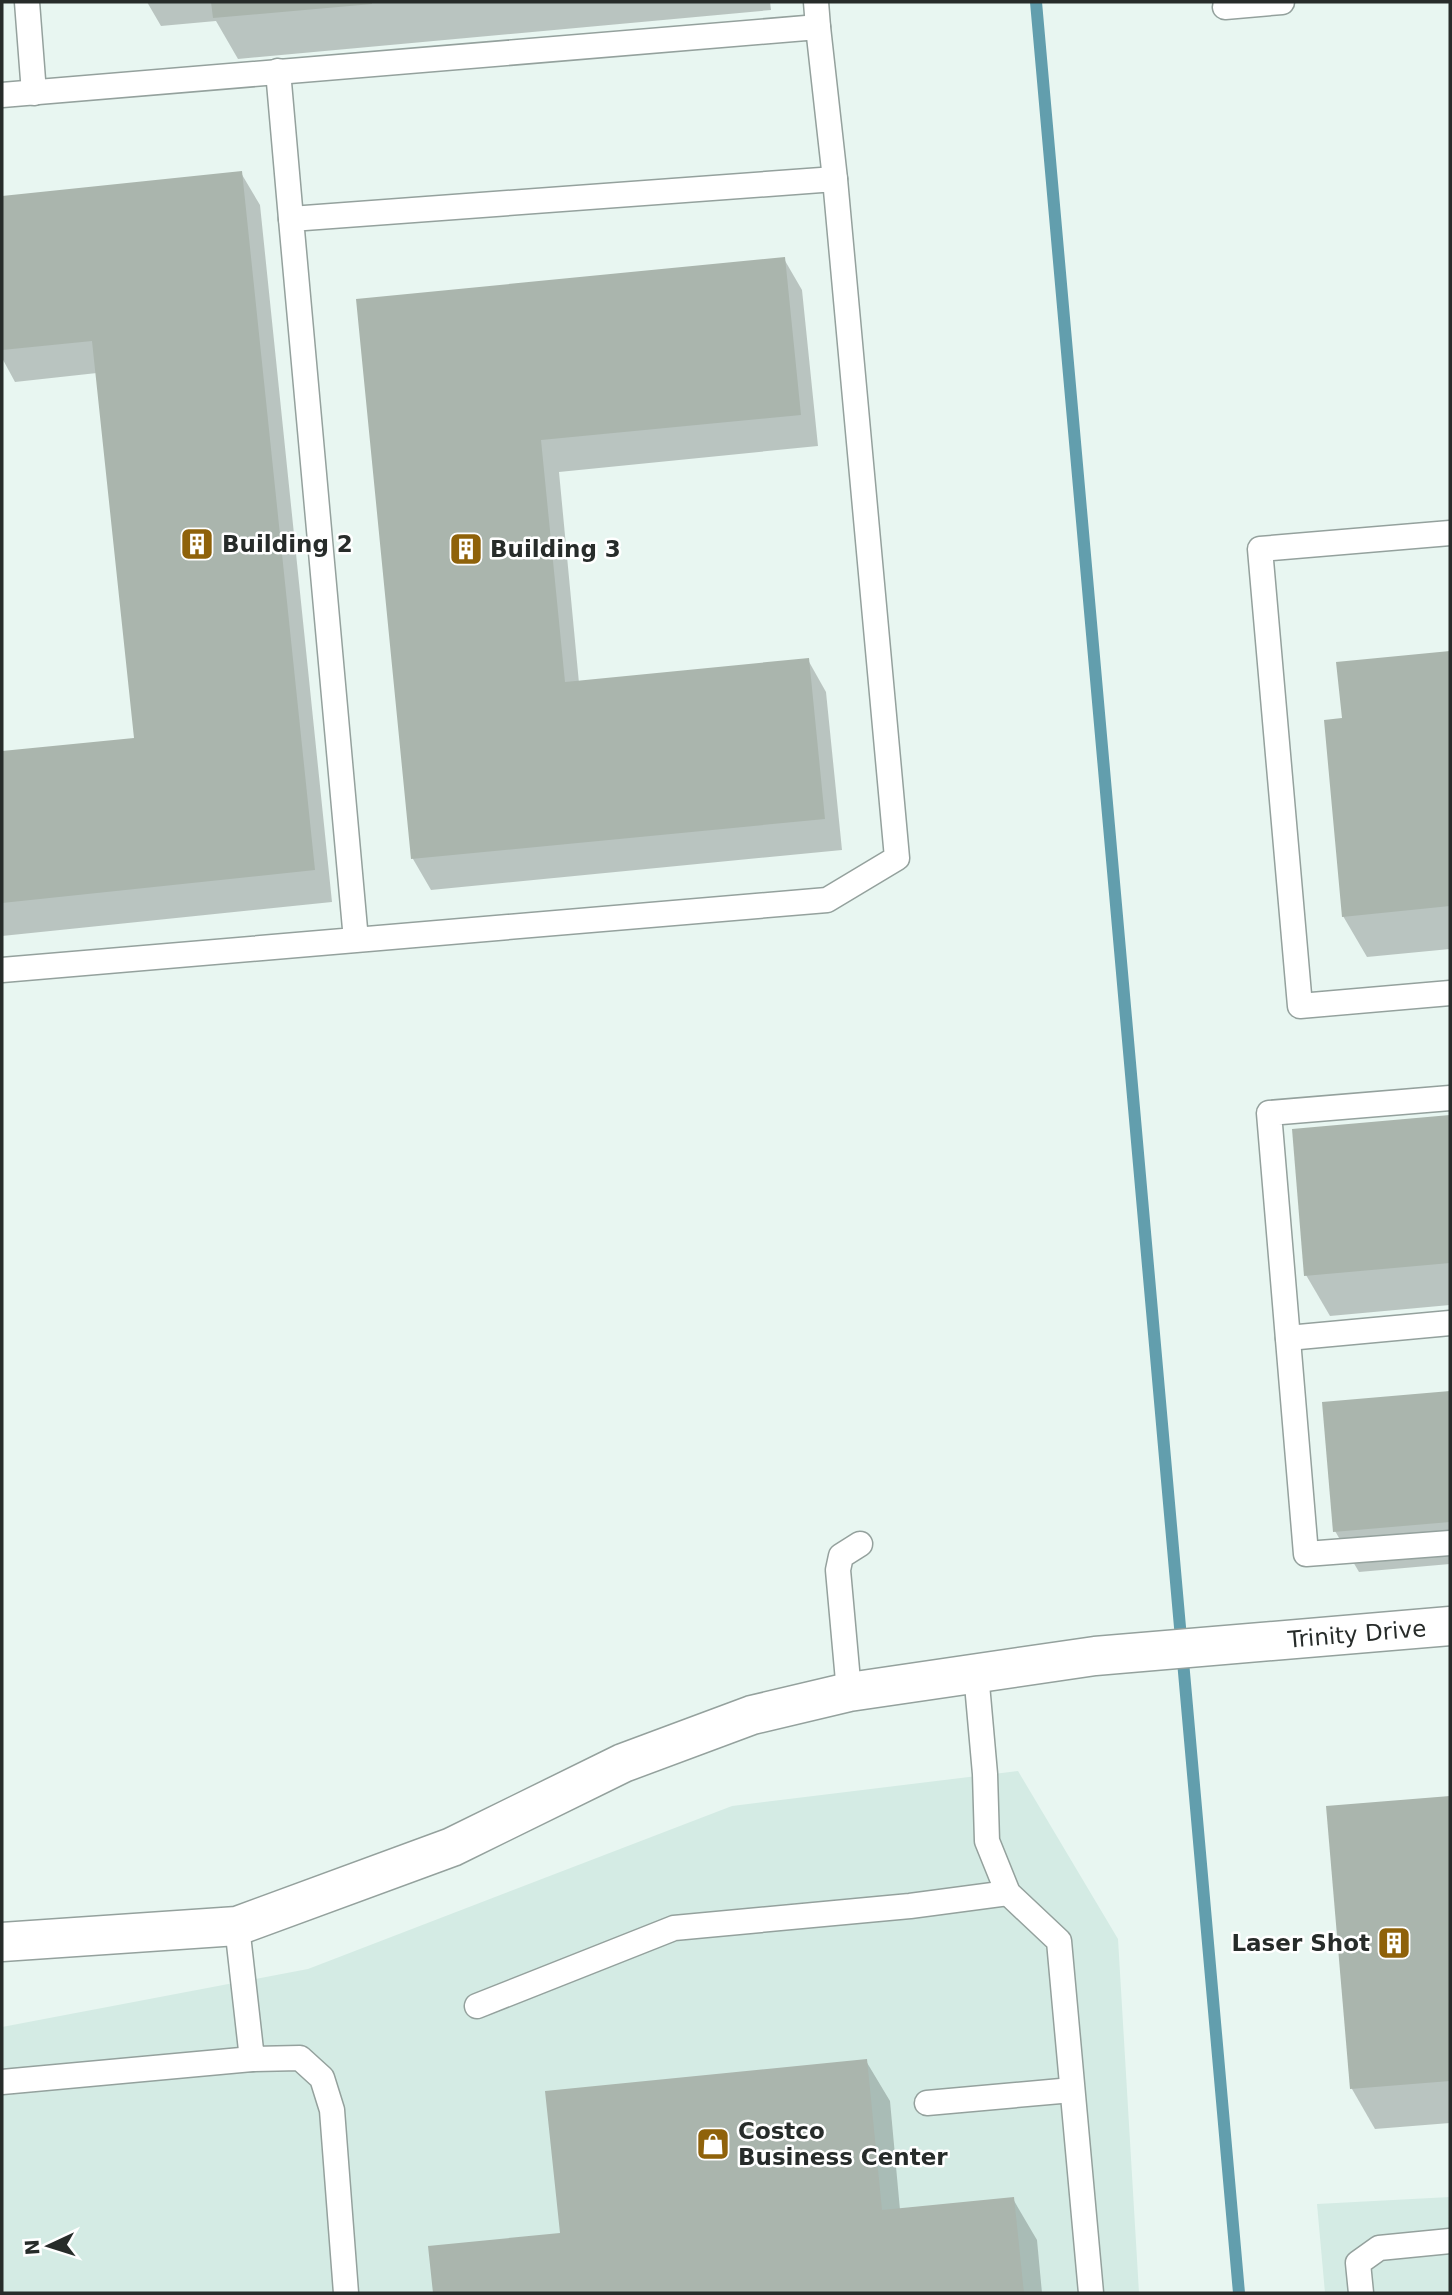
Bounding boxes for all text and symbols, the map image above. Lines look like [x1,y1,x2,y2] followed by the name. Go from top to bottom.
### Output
[178,525,216,563] building icon: Building 2
[447,530,485,568] building icon: Building 3
[222,531,353,557] place label: Building 2
[490,536,621,562] place label: Building 3
[1286,1615,1427,1653] street label: Trinity Drive
[1375,1924,1413,1962] building icon: Laser Shot
[1231,1930,1370,1956] place label: Laser Shot
[738,2118,948,2170] place label: Costco Business Center
[694,2125,732,2163] shop icon: Costco Business Center
[14,2211,84,2281] north arrow
[21,2238,44,2256] text: N

